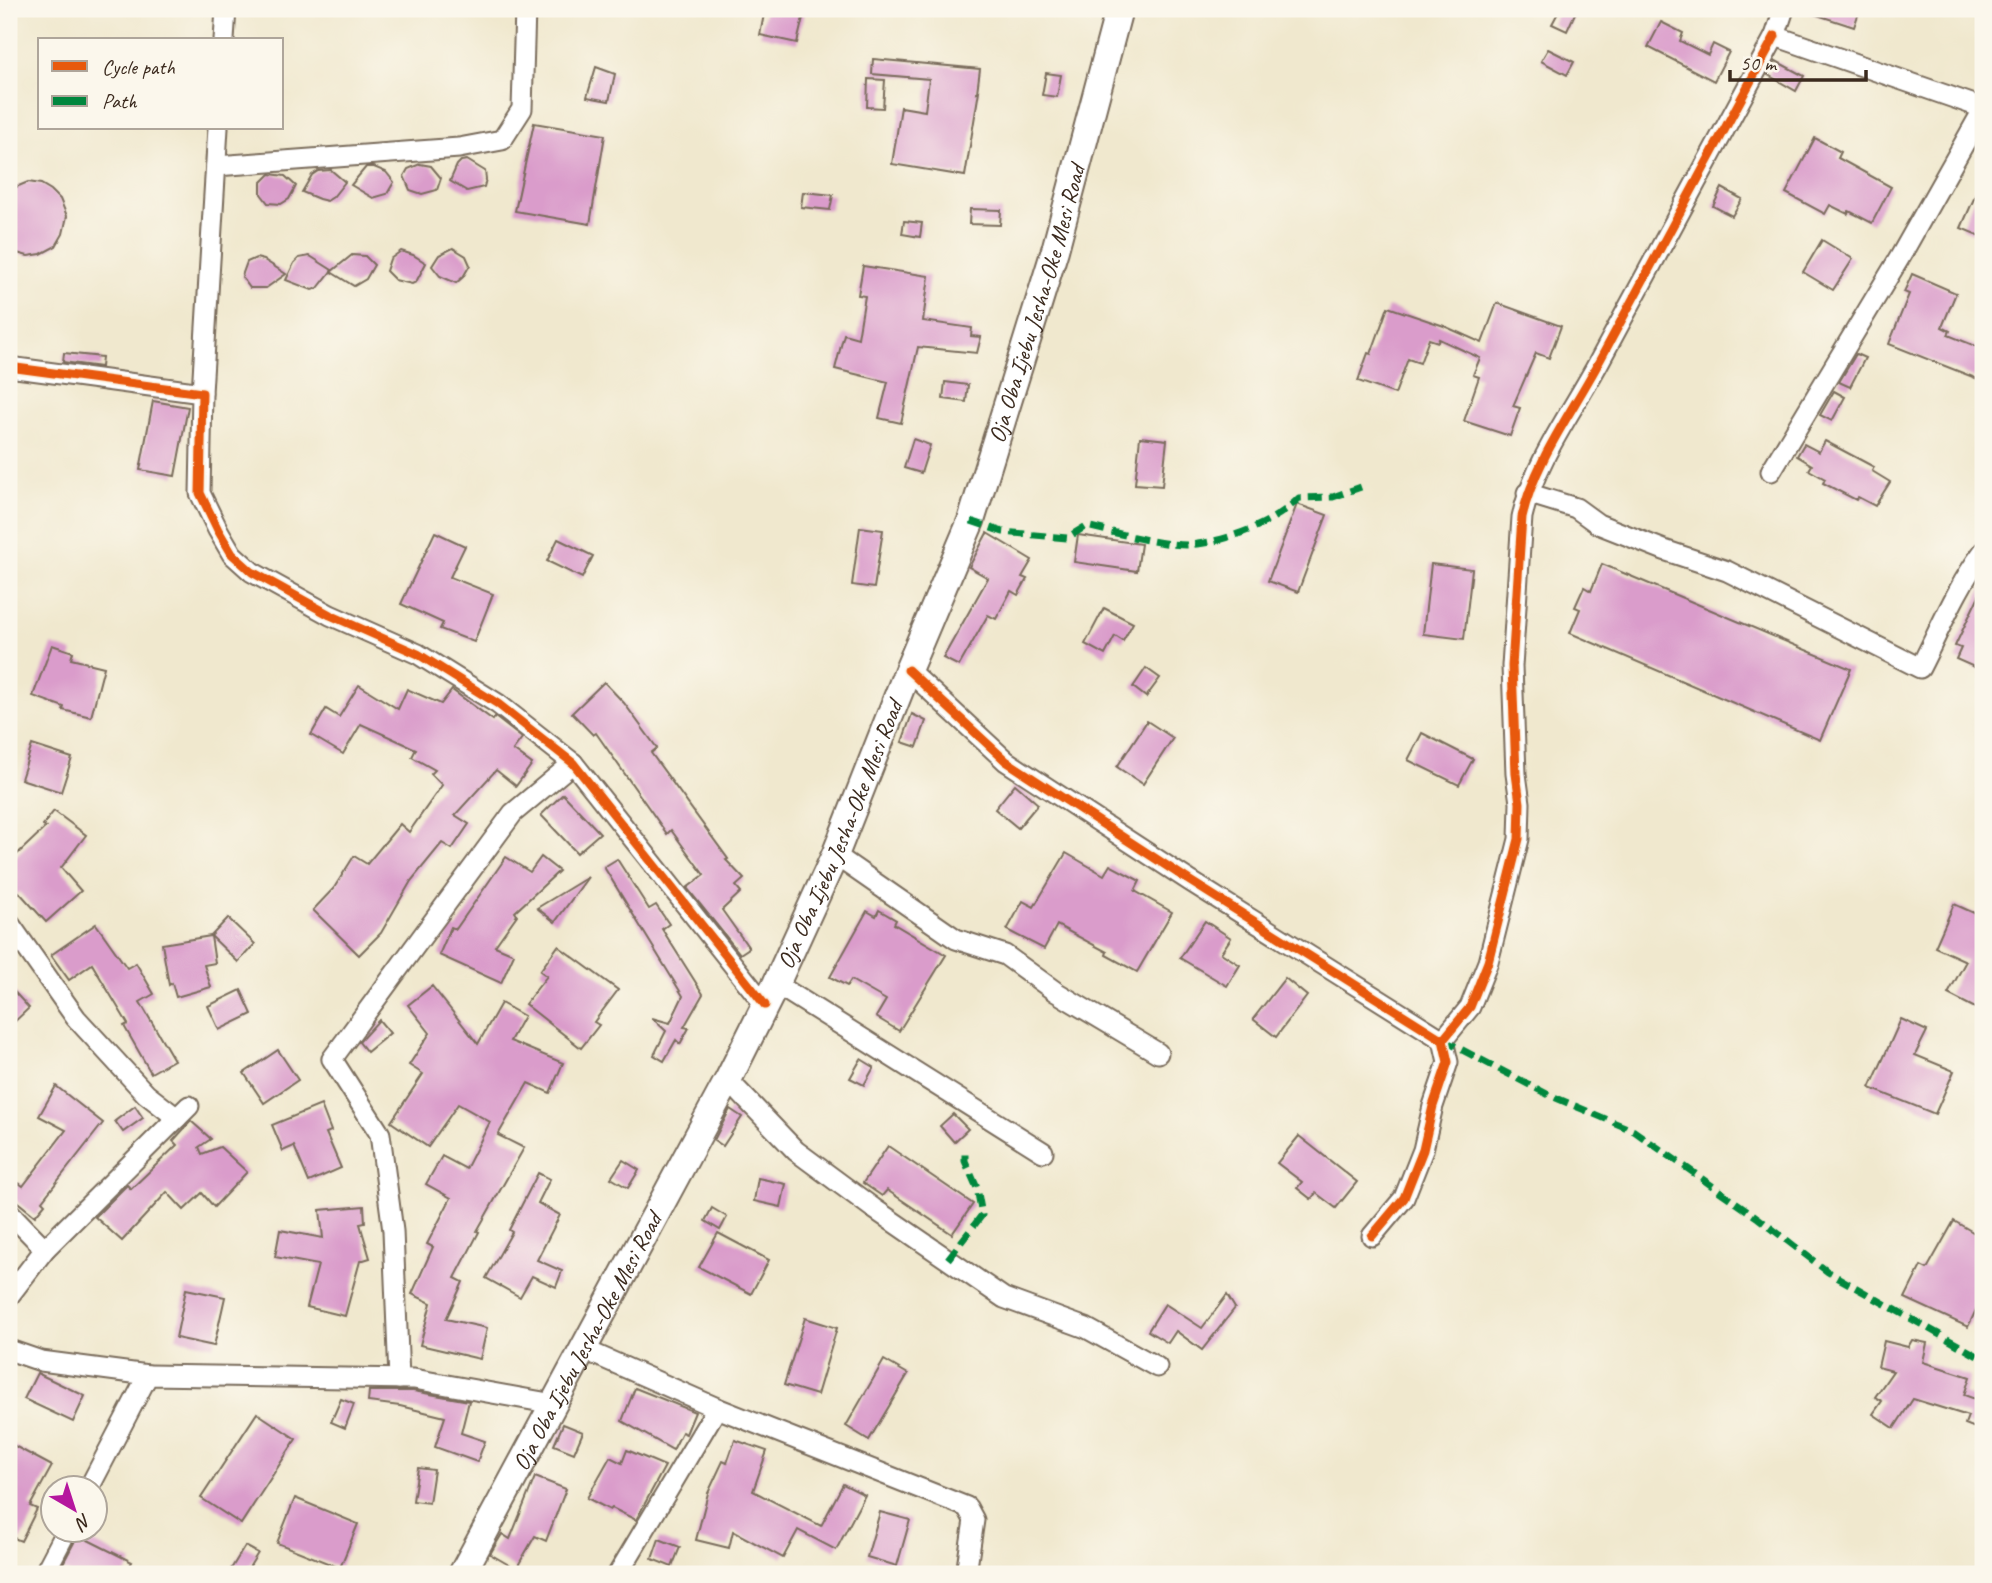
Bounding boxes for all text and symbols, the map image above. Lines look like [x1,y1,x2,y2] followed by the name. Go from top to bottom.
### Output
[38,38,284,130] legend
[1730,38,1866,82] scale bar
[1740,50,1778,76] text: 50 m
[102,54,175,80] text: Cycle path
[102,88,138,114] text: Path
[981,158,1093,446] street label: Oja Oba Ijebu Jesha-Oke Mesi Road
[770,693,911,974] street label: Oja Oba Ijebu Jesha-Oke Mesi Road
[506,1204,670,1476] street label: Oja Oba Ijebu Jesha-Oke Mesi Road
[38,1474,108,1544] north arrow
[69,1508,96,1536] text: N

